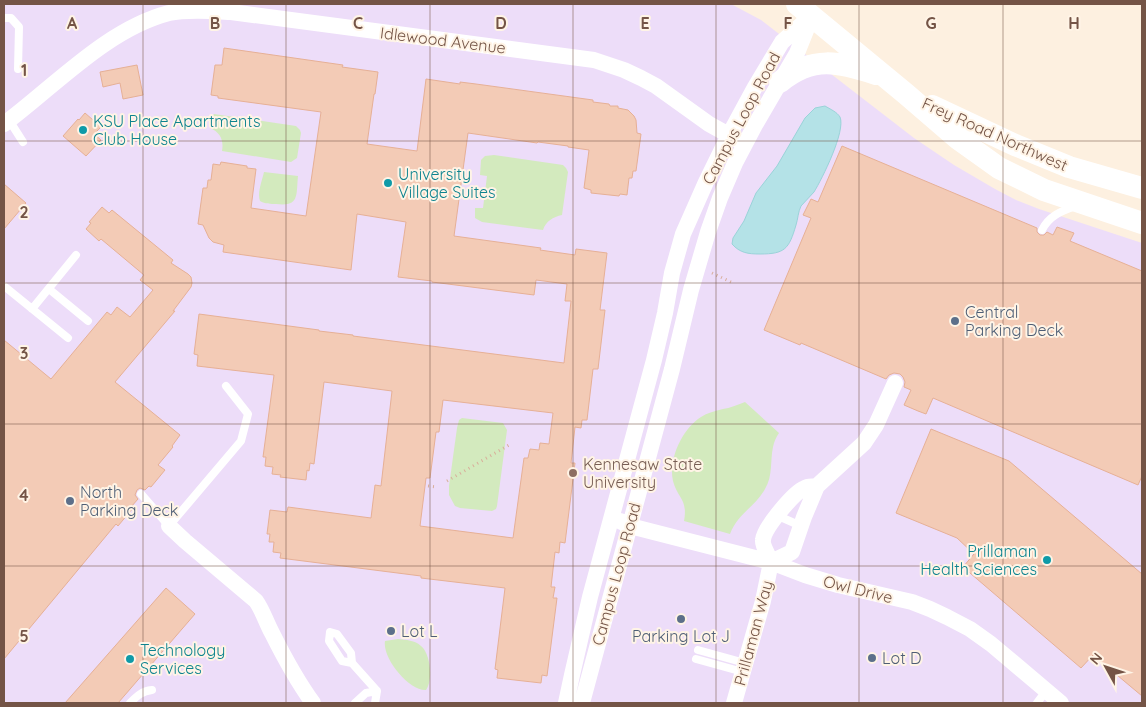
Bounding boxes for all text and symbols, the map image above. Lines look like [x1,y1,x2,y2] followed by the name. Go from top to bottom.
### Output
[67,13,78,33] text: A
[210,13,220,33] text: B
[353,13,363,33] text: C
[495,13,507,33] text: D
[640,13,650,33] text: E
[784,13,793,33] text: F
[925,13,937,33] text: G
[1068,13,1080,33] text: H
[379,22,507,58] street label: Idlewood Avenue
[698,48,784,188] street label: Campus Loop Road
[21,60,27,80] text: 1
[919,93,1071,175] street label: Frey Road Northwest
[93,111,260,149] place label: KSU Place Apartments Club House
[77,124,89,136] marker: KSU Place Apartments Club House
[398,164,496,202] place label: University Village Suites
[382,177,394,189] marker: University Village Suites
[19,202,29,222] text: 2
[965,302,1063,340] place label: Central Parking Deck
[949,315,961,327] marker: Central Parking Deck
[20,343,28,363] text: 3
[583,454,702,492] place label: Kennesaw State University
[567,467,579,479] marker: Kennesaw State University
[80,482,178,520] place label: North Parking Deck
[19,485,29,505] text: 4
[64,495,76,507] marker: North Parking Deck
[587,500,645,648] street label: Campus Loop Road
[920,541,1037,579] place label: Prillaman Health Sciences
[1041,554,1053,566] marker: Prillaman Health Sciences
[821,571,895,607] street label: Owl Drive
[729,578,777,688] street label: Prillaman Way
[675,613,687,625] marker: Parking Lot J
[401,621,438,641] place label: Lot L
[385,625,397,637] marker: Lot L
[19,626,29,646] text: 5
[632,626,730,646] place label: Parking Lot J
[140,640,225,678] place label: Technology Services
[1081,642,1131,692] north arrow
[882,648,921,668] place label: Lot D
[1086,649,1106,668] text: N
[866,652,878,664] marker: Lot D
[124,653,136,665] marker: Technology Services

